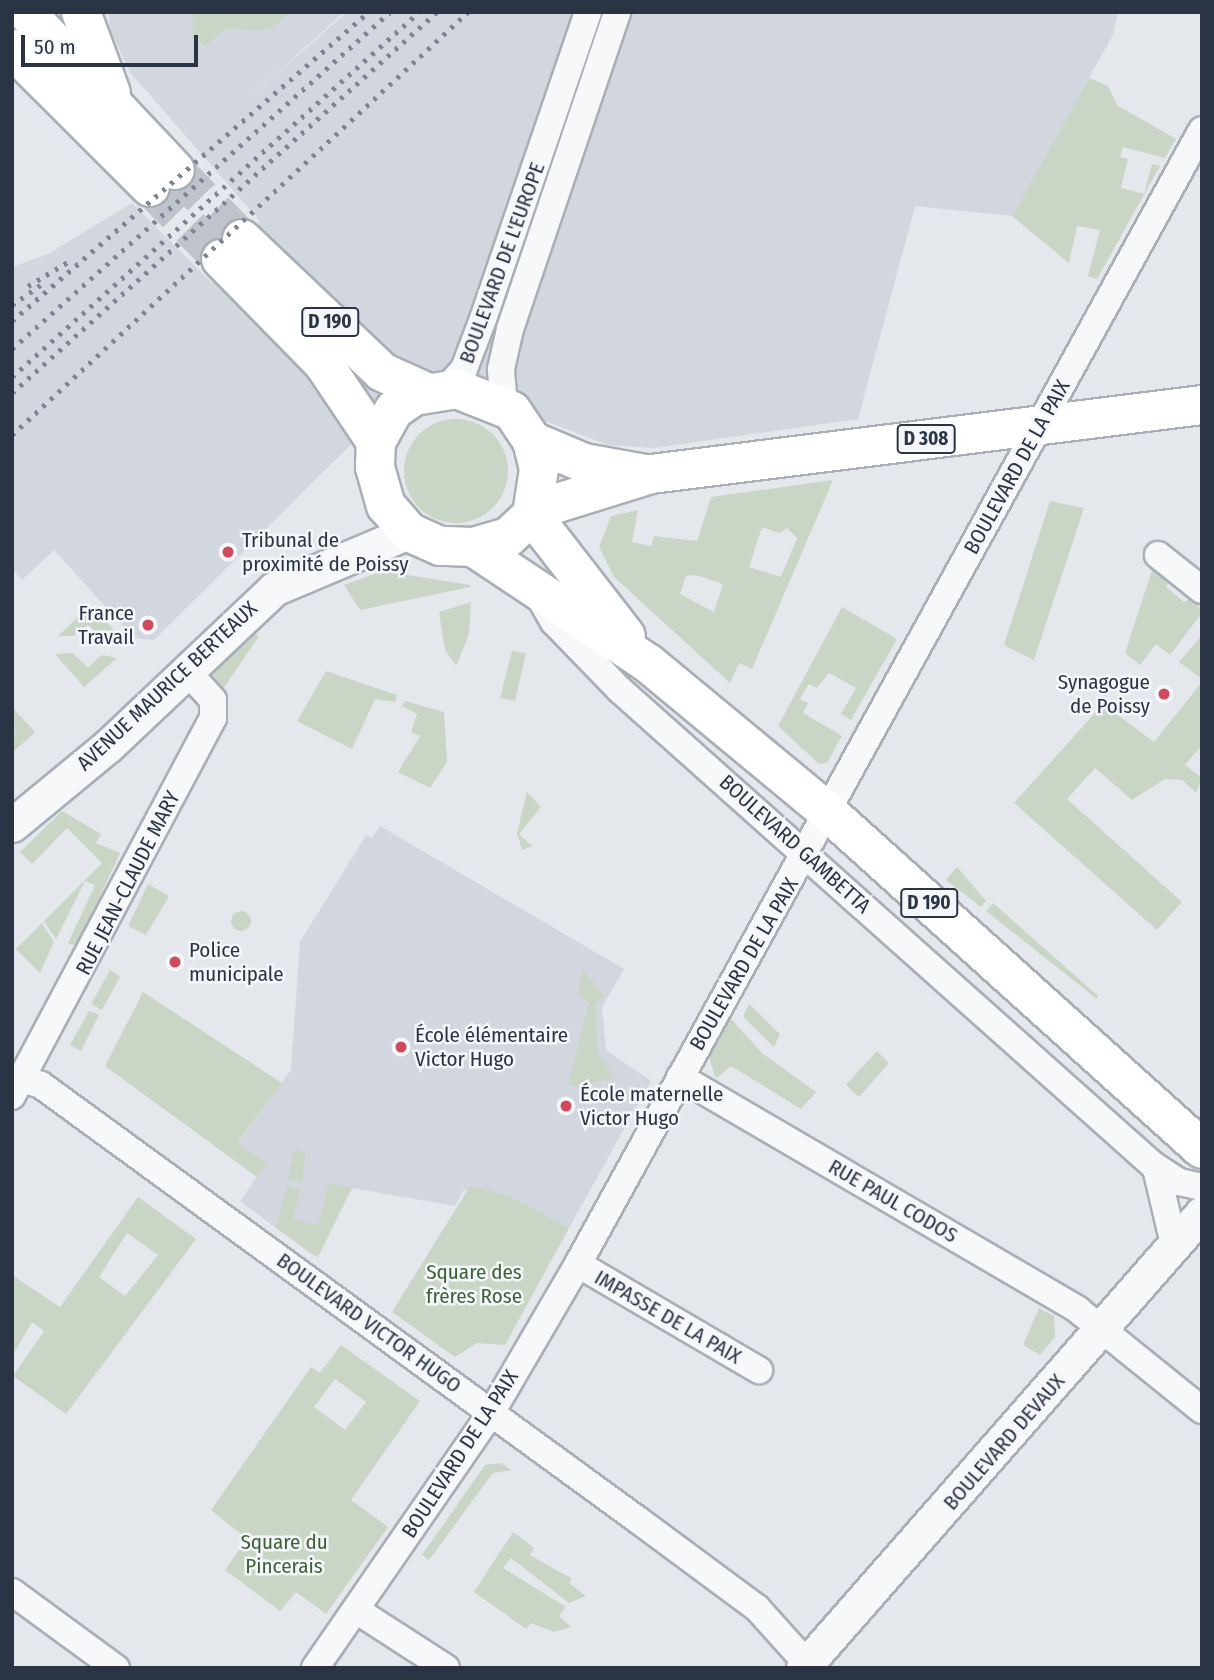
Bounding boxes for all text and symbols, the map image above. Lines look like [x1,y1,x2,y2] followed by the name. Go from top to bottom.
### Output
[24,21,201,65] scale bar
[34,34,76,60] text: 50 m
[454,159,550,367] street label: BOULEVARD DE L'EUROPE
[300,306,360,338] road number: D 190
[959,376,1075,558] street label: BOULEVARD DE LA PAIX
[896,424,956,454] road number: D 308
[242,527,409,577] place label: Tribunal de proximité de Poissy
[220,544,236,560] marker: Tribunal de proximité de Poissy
[72,596,262,776] street label: AVENUE MAURICE BERTEAUX
[78,600,134,650] place label: France Travail
[140,617,156,633] marker: France Travail
[1058,669,1150,719] place label: Synagogue de Poissy
[1156,686,1172,702] marker: Synagogue de Poissy
[714,769,876,919] street label: BOULEVARD GAMBETTA
[71,787,185,979] street label: RUE JEAN-CLAUDE MARY
[684,873,804,1055] street label: BOULEVARD DE LA PAIX
[899,888,959,918] road number: D 190
[189,937,284,987] place label: Police municipale
[167,954,183,970] marker: Police municipale
[415,1022,568,1072] place label: École élémentaire Victor Hugo
[393,1039,409,1055] marker: École élémentaire Victor Hugo
[580,1081,723,1131] place label: École maternelle Victor Hugo
[558,1098,574,1114] marker: École maternelle Victor Hugo
[824,1154,962,1248] street label: RUE PAUL CODOS
[272,1248,466,1398] street label: BOULEVARD VICTOR HUGO
[426,1259,522,1309] park label: Square des frères Rose
[590,1265,746,1369] street label: IMPASSE DE LA PAIX
[396,1365,524,1543] street label: BOULEVARD DE LA PAIX
[938,1369,1070,1515] street label: BOULEVARD DEVAUX
[240,1529,328,1579] park label: Square du Pincerais

